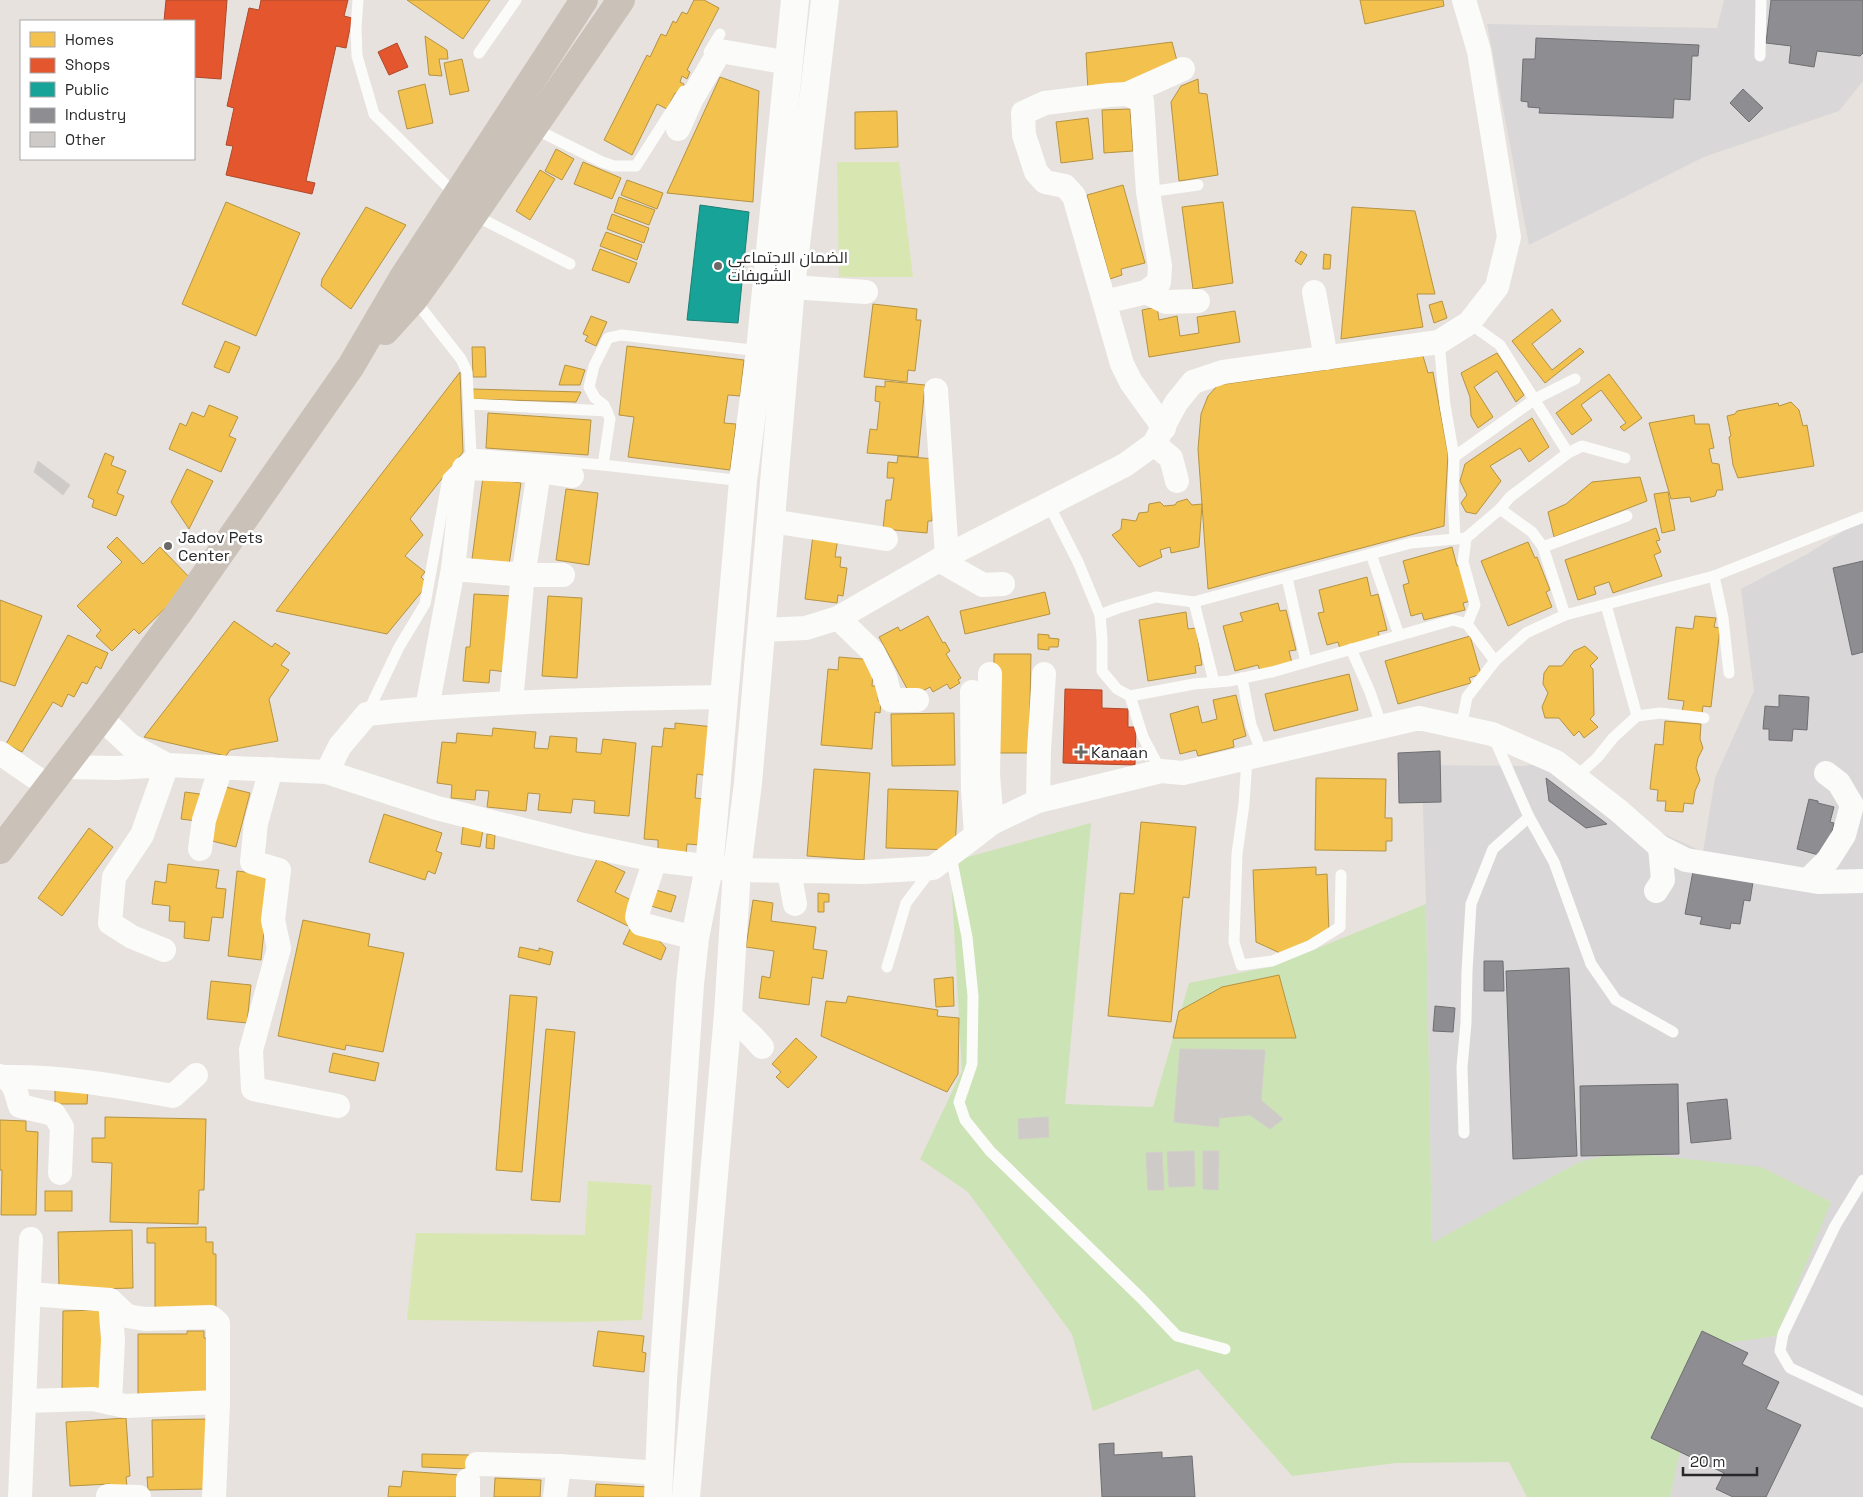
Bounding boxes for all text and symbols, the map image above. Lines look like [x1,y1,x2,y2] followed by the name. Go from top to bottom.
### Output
[20,20,195,160] legend
[65,30,114,49] text: Homes
[65,55,110,74] text: Shops
[65,80,109,99] text: Public
[65,105,126,124] text: Industry
[65,130,106,149] text: Other
[728,247,848,286] place label: الضمان الاجتماعي الشويفات
[712,260,724,272] marker: الضمان الاجتماعي الشويفات
[178,527,263,566] place label: Jadov Pets Center
[162,540,174,552] marker: Jadov Pets Center
[1091,742,1148,763] place label: Kanaan
[1075,746,1087,758] marker: Kanaan
[1683,1444,1757,1476] scale bar
[1690,1452,1725,1471] text: 20 m

